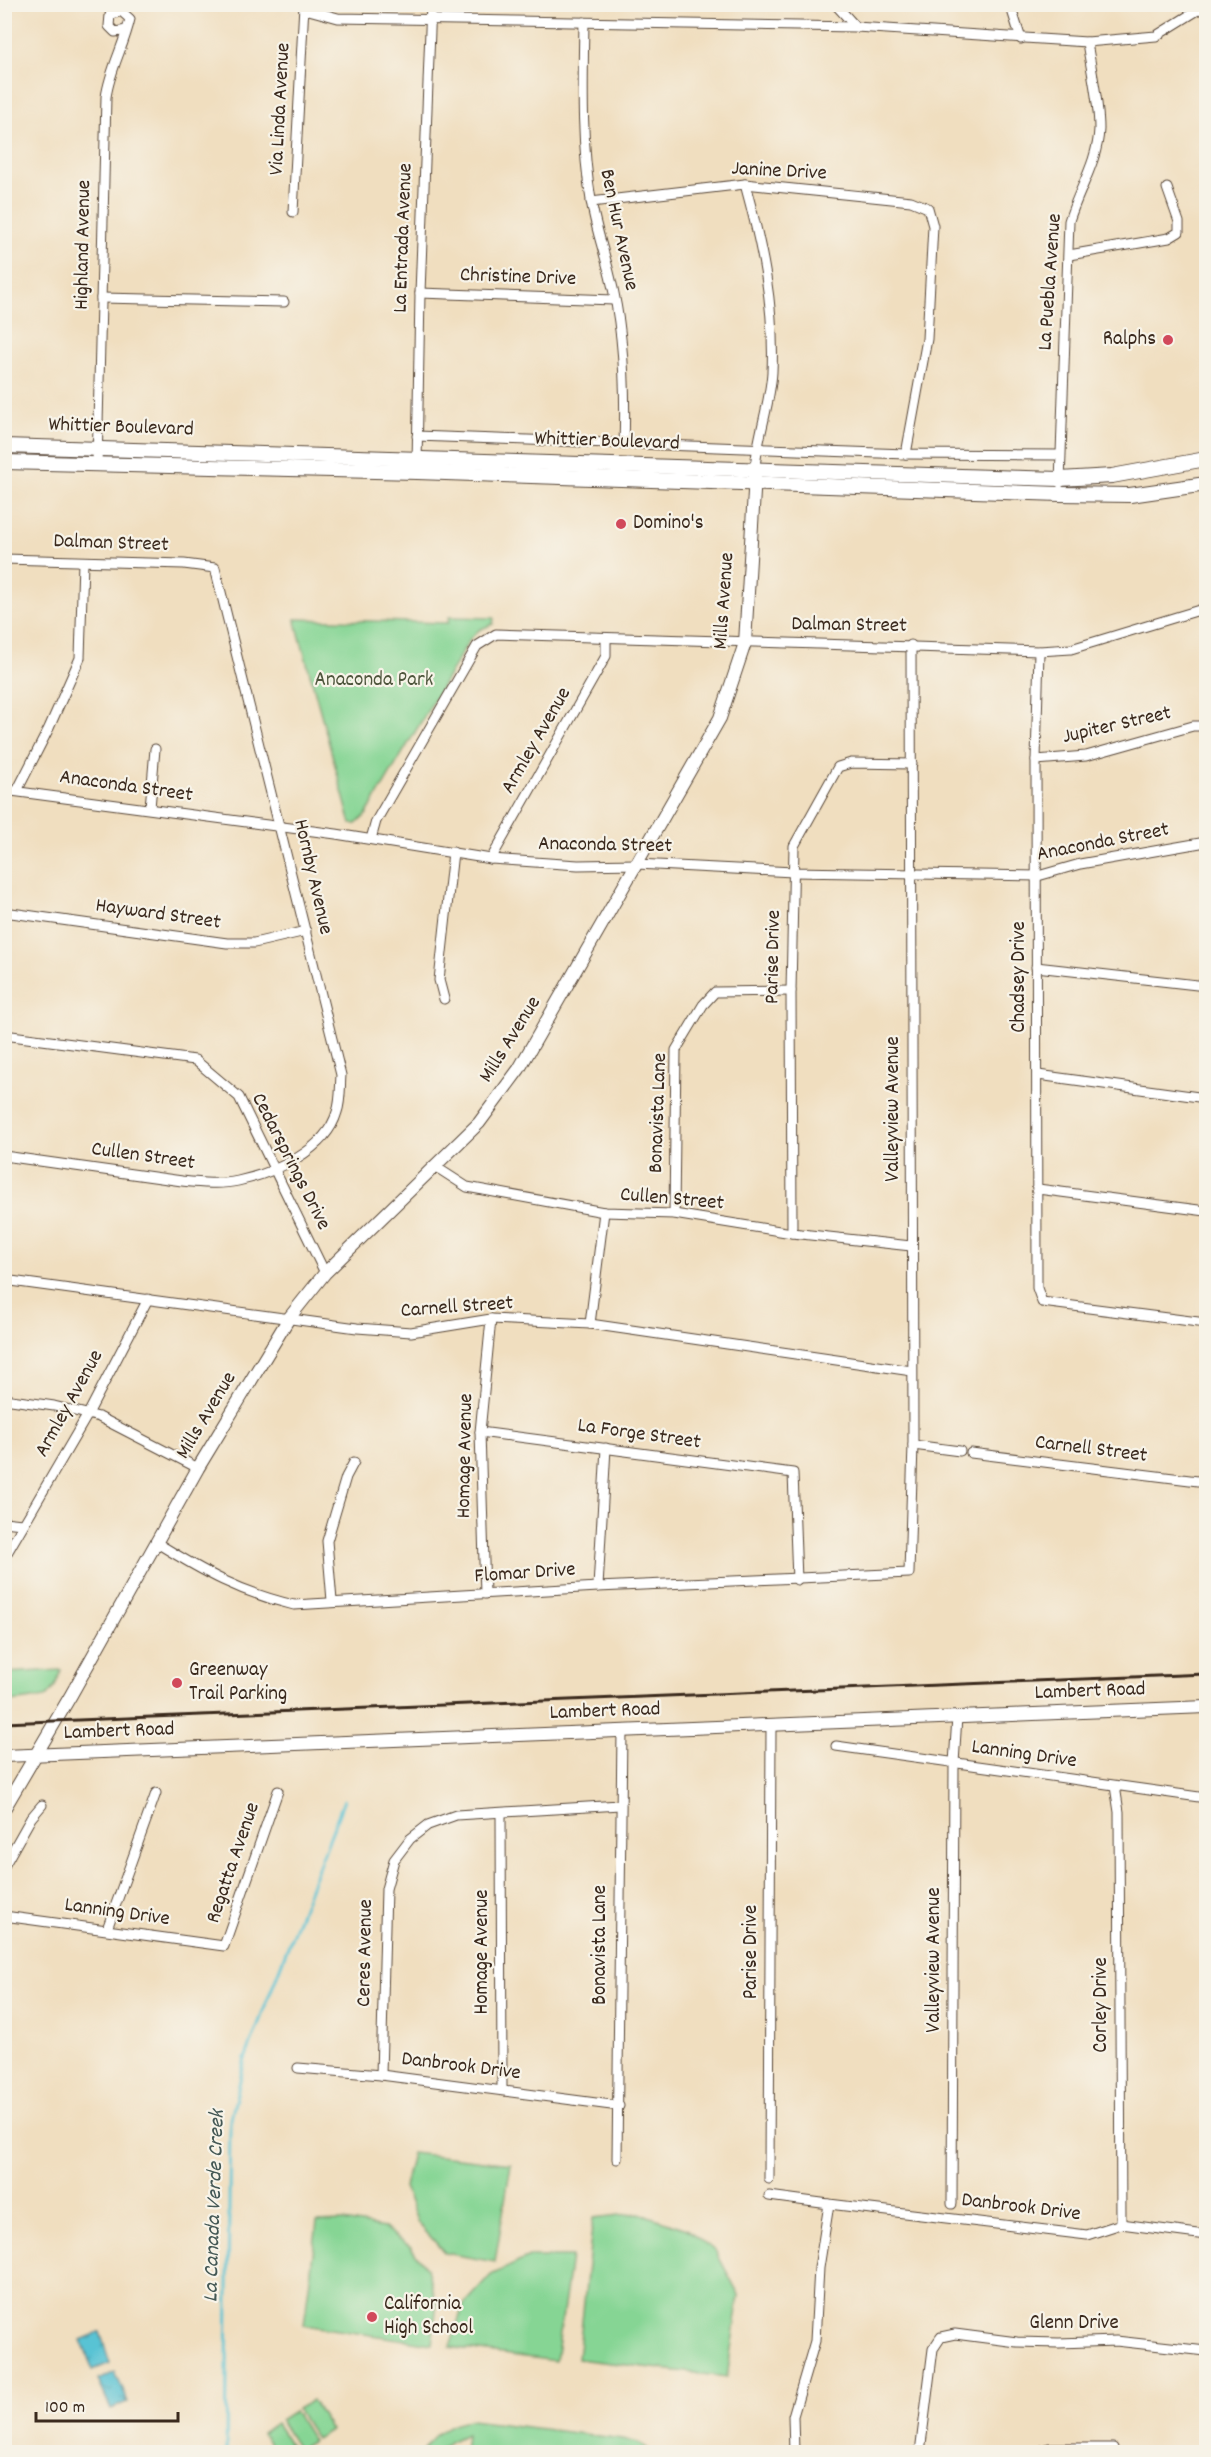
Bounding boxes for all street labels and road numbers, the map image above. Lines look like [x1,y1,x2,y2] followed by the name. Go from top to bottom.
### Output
[263,42,299,176] street label: Via Linda Avenue
[731,155,827,189] street label: Janine Drive
[386,163,422,313] street label: La Entrada Avenue
[590,166,646,294] street label: Ben Hur Avenue
[68,180,100,310] street label: Highland Avenue
[1031,212,1071,352] street label: La Puebla Avenue
[459,261,577,295] street label: Christine Drive
[48,410,194,446] street label: Whittier Boulevard
[534,424,680,460] street label: Whittier Boulevard
[53,527,169,561] street label: Dalman Street
[707,551,743,651] street label: Mills Avenue
[791,610,907,642] street label: Dalman Street
[494,682,580,800] street label: Armley Avenue
[1060,699,1175,753] street label: Jupiter Street
[58,763,195,811] street label: Anaconda Street
[1034,815,1172,871] street label: Anaconda Street
[284,816,340,938] street label: Hornby Avenue
[538,830,673,862] street label: Anaconda Street
[94,891,223,939] street label: Hayward Street
[758,910,790,1004] street label: Parise Drive
[1005,921,1035,1033] street label: Chadsey Drive
[473,991,549,1089] street label: Mills Avenue
[879,1036,909,1182] street label: Valleyview Avenue
[642,1052,676,1174] street label: Bonavista Lane
[243,1088,337,1236] street label: Cedarsprings Drive
[89,1135,197,1179] street label: Cullen Street
[619,1181,725,1220] street label: Cullen Street
[400,1289,515,1327] street label: Carnell Street
[28,1345,112,1463] street label: Armley Avenue
[169,1367,245,1465] street label: Mills Avenue
[450,1393,482,1519] street label: Homage Avenue
[576,1412,703,1459] street label: La Forge Street
[1033,1428,1149,1472] street label: Carnell Street
[474,1556,576,1592] street label: Flomar Drive
[1034,1675,1146,1709] street label: Lambert Road
[549,1695,661,1729] street label: Lambert Road
[63,1715,175,1749] street label: Lambert Road
[969,1733,1079,1777] street label: Lanning Drive
[199,1798,269,1928] street label: Regatta Avenue
[586,1885,616,2005] street label: Bonavista Lane
[920,1887,950,2033] street label: Valleyview Avenue
[468,1889,498,2015] street label: Homage Avenue
[62,1891,172,1935] street label: Lanning Drive
[350,1899,382,2007] street label: Ceres Avenue
[737,1905,767,1999] street label: Parise Drive
[1087,1957,1117,2053] street label: Corley Drive
[400,2045,522,2089] street label: Danbrook Drive
[960,2186,1082,2230] street label: Danbrook Drive
[1029,2309,1119,2339] street label: Glenn Drive

